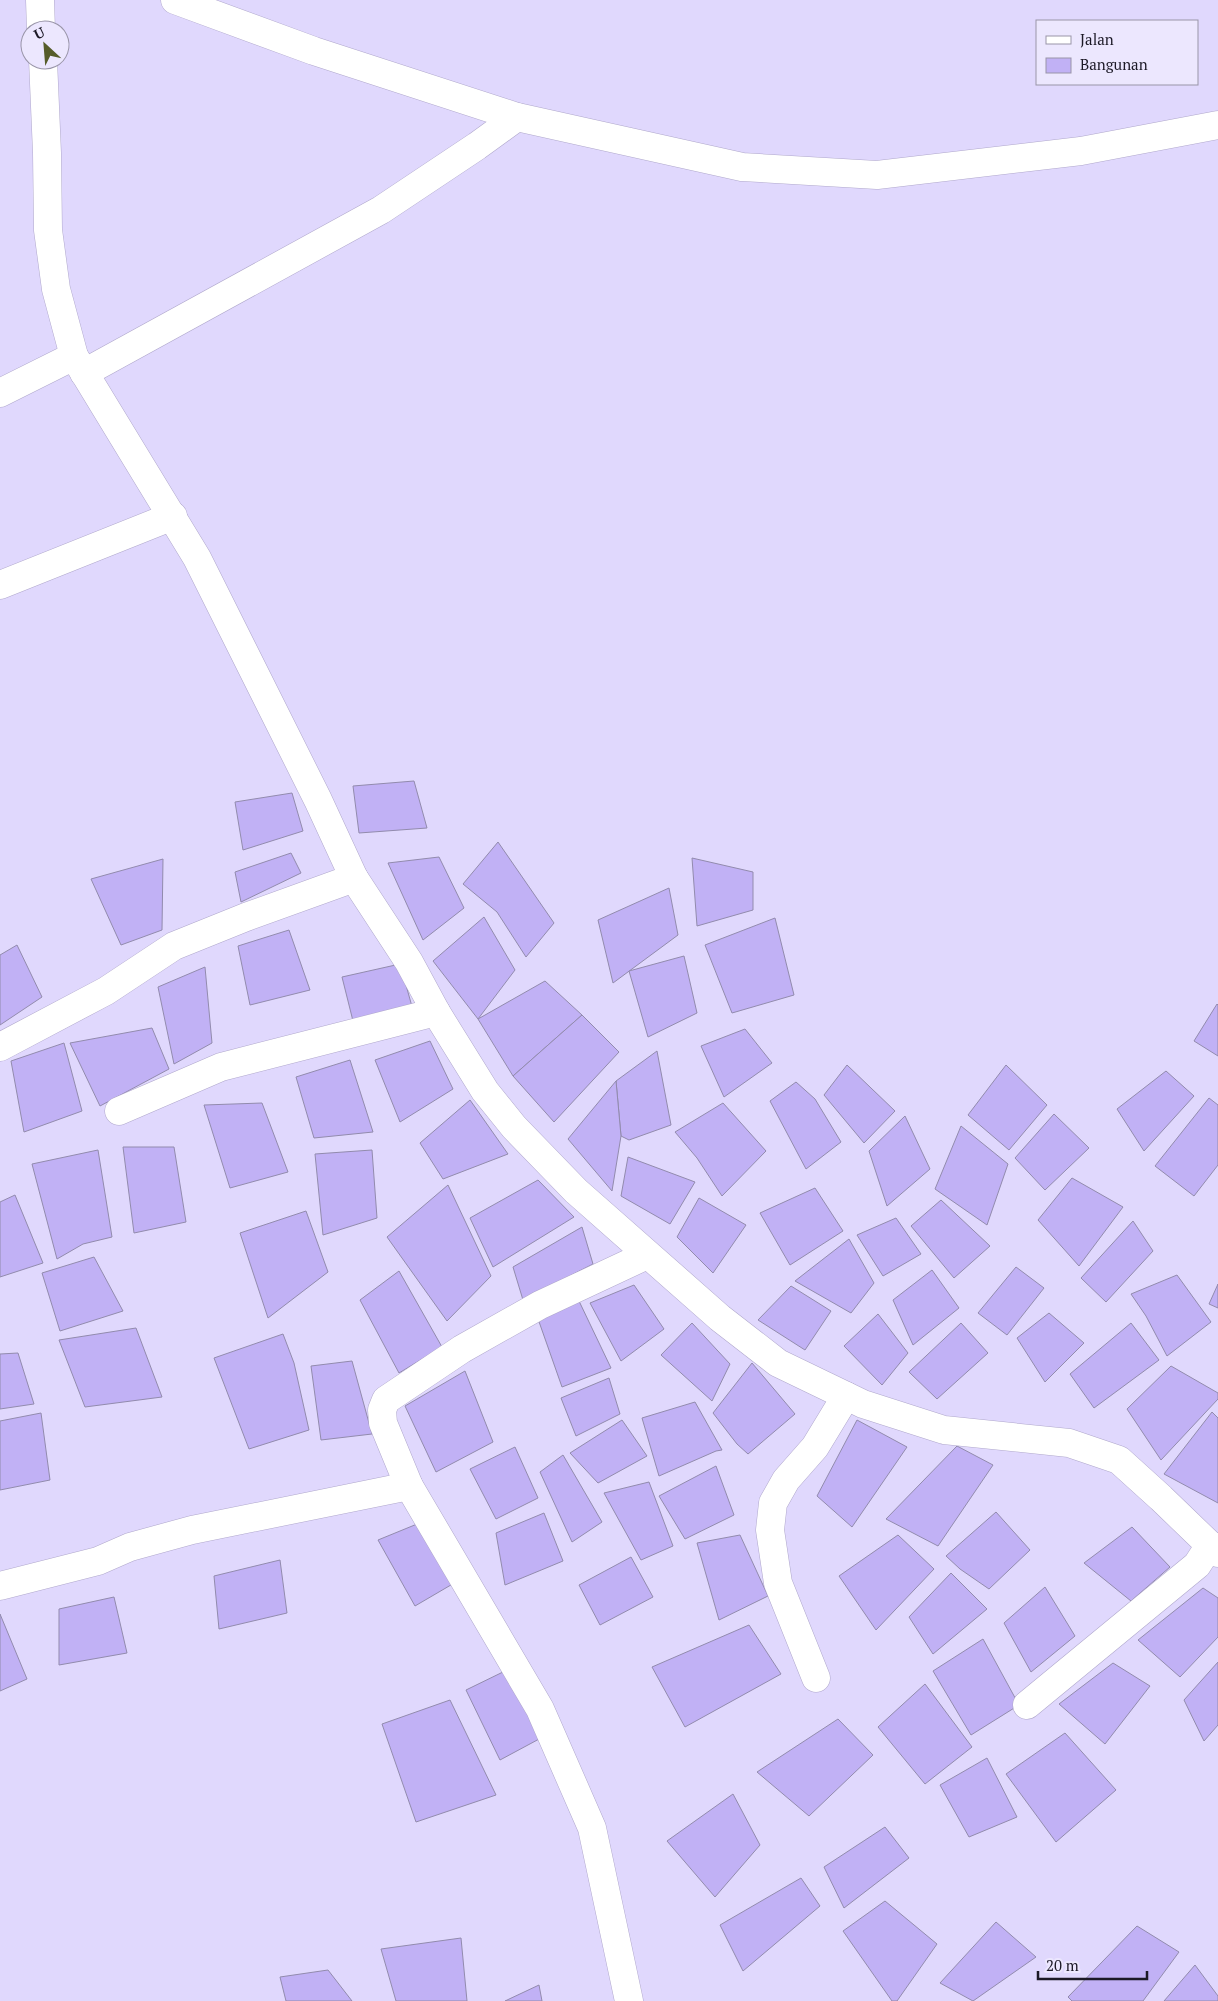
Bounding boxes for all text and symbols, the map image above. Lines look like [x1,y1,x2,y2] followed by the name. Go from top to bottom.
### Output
[20,20,70,70] north arrow
[1036,20,1198,85] legend
[30,22,48,44] text: U
[1080,29,1114,49] text: Jalan
[1080,54,1148,74] text: Bangunan
[1038,1948,1147,1980] scale bar
[1046,1955,1079,1975] text: 20 m

